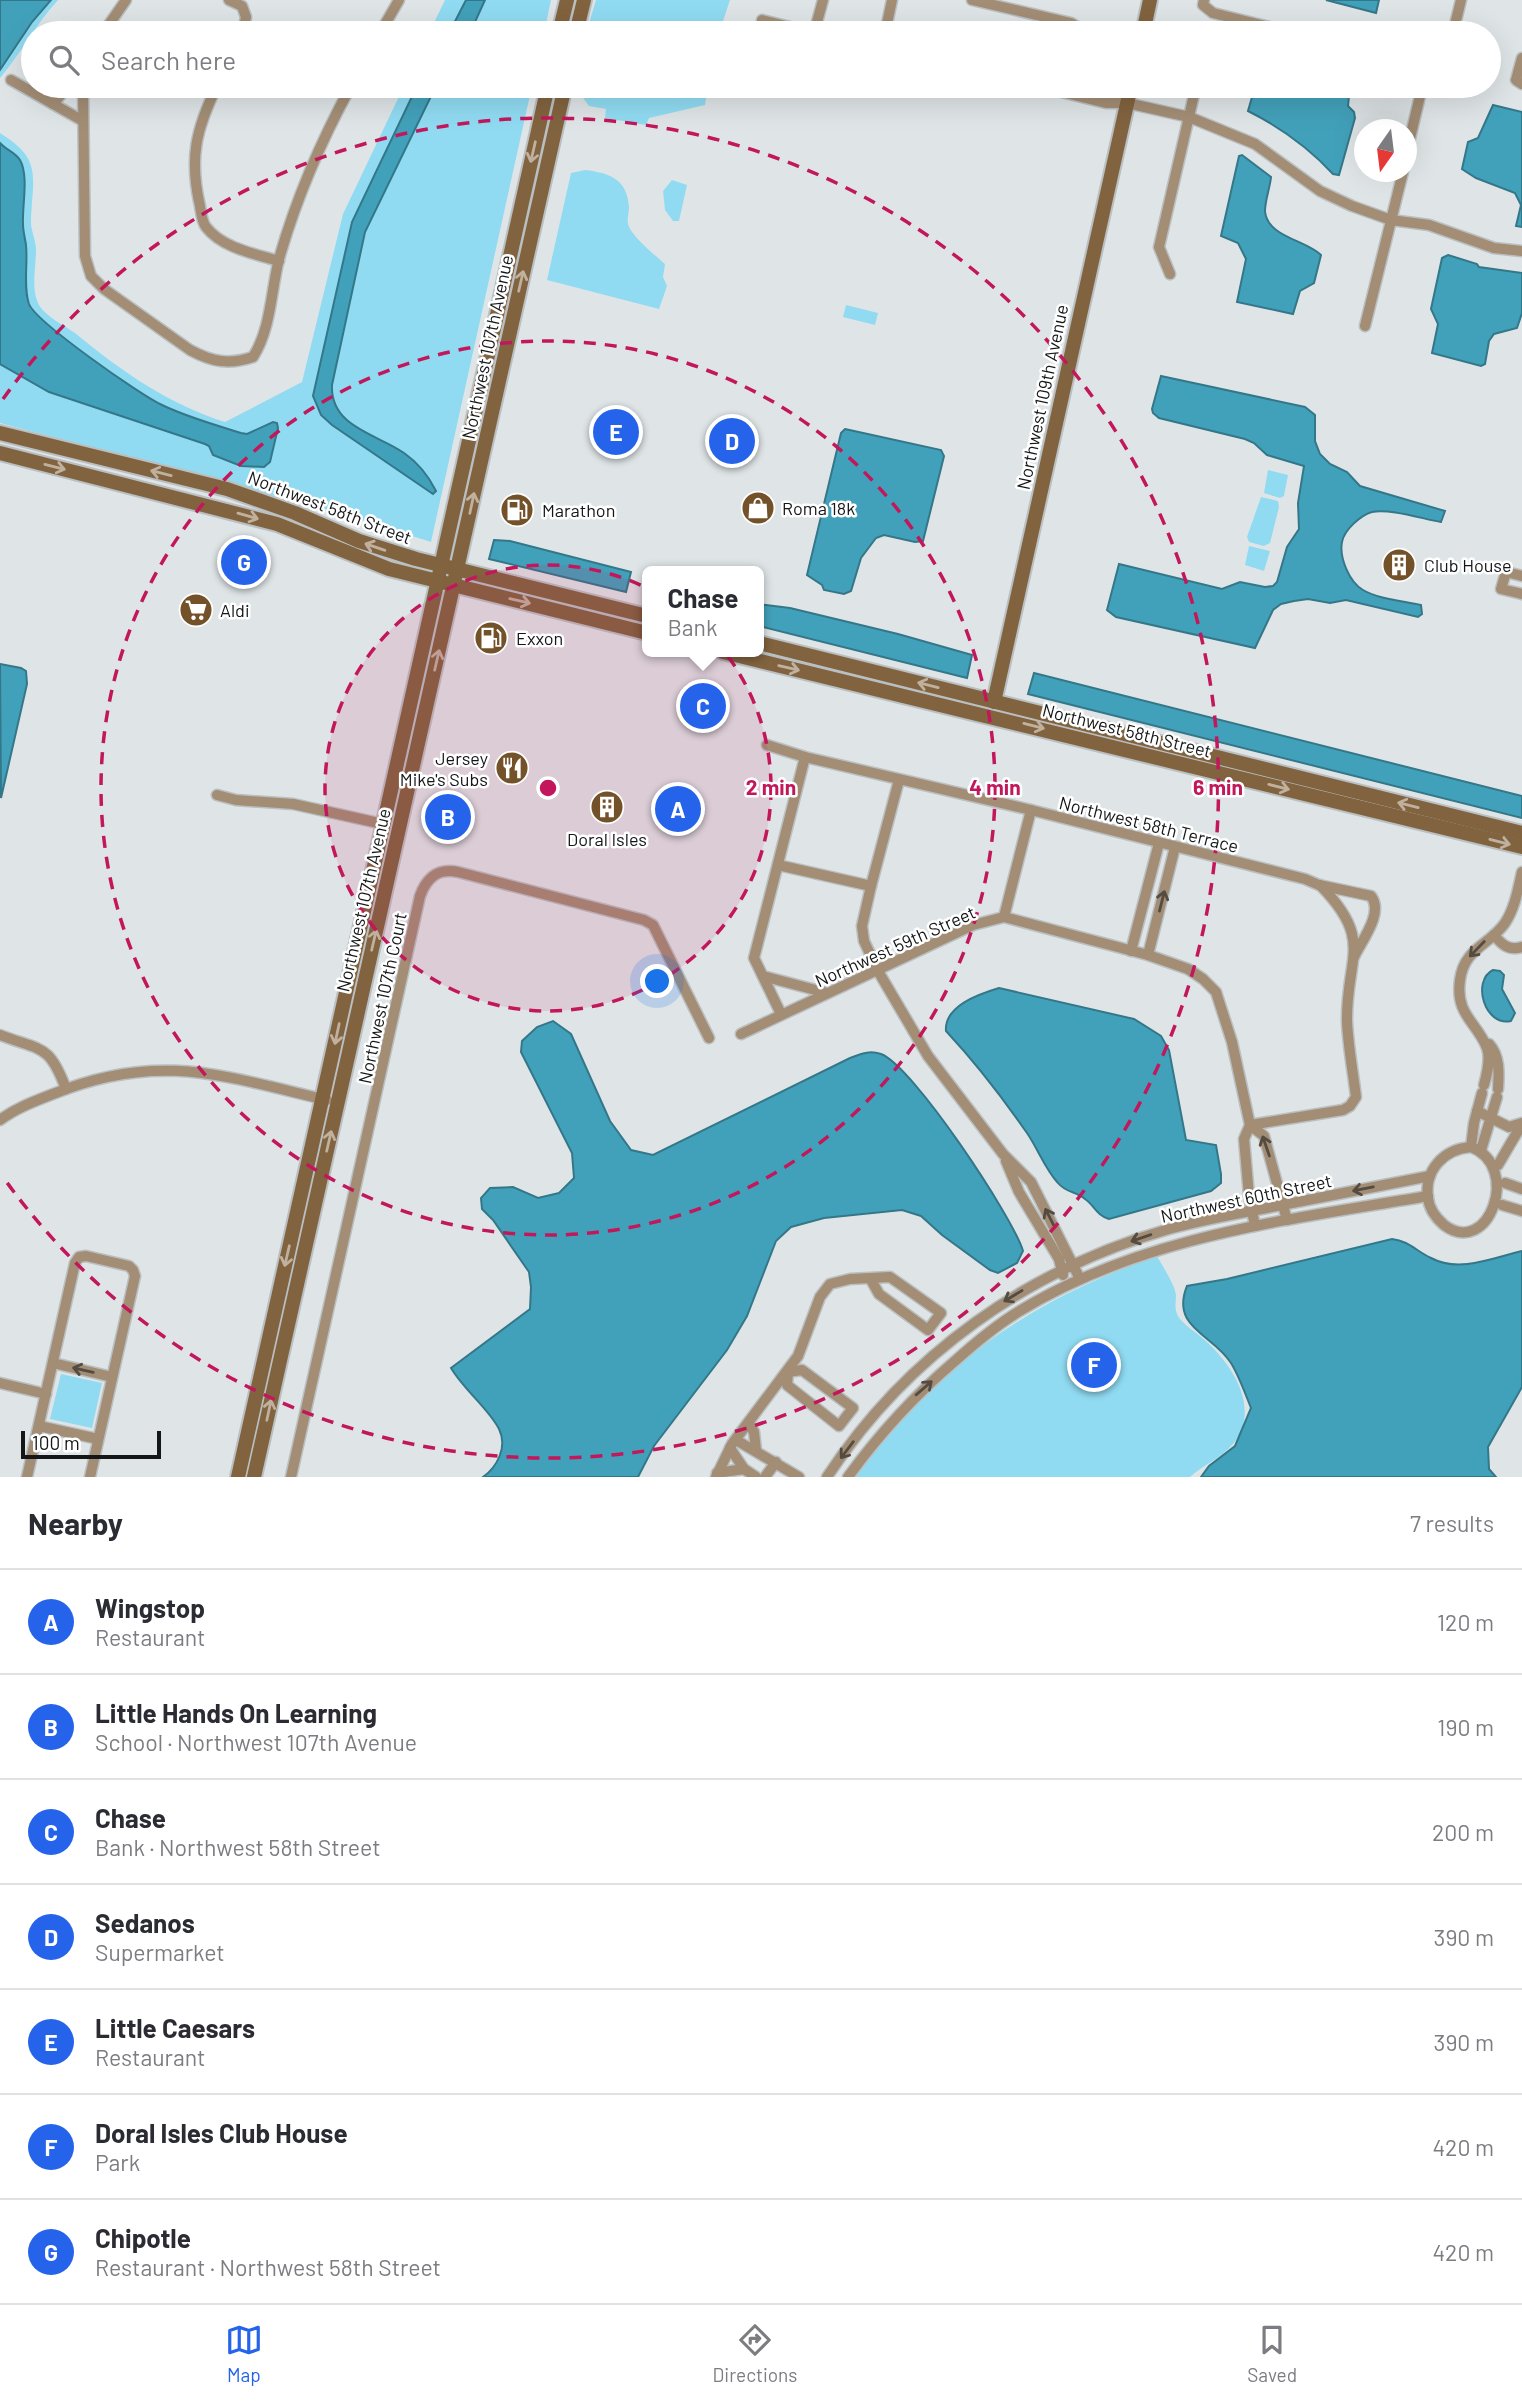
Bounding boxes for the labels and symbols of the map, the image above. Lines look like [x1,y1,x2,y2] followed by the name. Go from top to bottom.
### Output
[1354,119,1417,182] north arrow
[525,140,539,163] one-way arrow
[457,253,517,441] street label: Northwest 107th Avenue
[515,270,528,293] one-way arrow
[1012,302,1072,492] street label: Northwest 109th Avenue
[593,406,639,458] pin: E
[709,415,755,467] pin: D
[44,461,66,474] one-way arrow
[150,466,173,479] one-way arrow
[245,466,415,548] street label: Northwest 58th Street
[739,489,777,527] shop icon: Roma 18k
[498,491,536,529] fuel station icon: Marathon
[465,492,479,515] one-way arrow
[782,497,855,519] place label: Roma 18k
[542,499,615,521] place label: Marathon
[237,510,259,523] one-way arrow
[221,536,267,588] pin: G
[365,540,387,552] one-way arrow
[1380,546,1418,584] building icon: Club House
[1424,554,1512,576] place label: Club House
[177,591,215,629] supermarket icon: Aldi
[508,595,531,608] one-way arrow
[220,599,249,621] place label: Aldi
[472,619,510,657] fuel station icon: Exxon
[516,627,563,649] place label: Exxon
[430,649,444,672] one-way arrow
[777,662,800,675] one-way arrow
[917,678,940,691] one-way arrow
[680,680,726,732] pin: C
[1040,698,1214,762] street label: Northwest 58th Street
[1022,720,1045,733] one-way arrow
[400,747,488,790] place label: Jersey Mike's Subs
[493,749,531,787] restaurant icon: Jersey Mike's Subs
[746,774,796,799] text: 2 min
[969,774,1021,799] text: 4 min
[1193,774,1243,799] text: 6 min
[536,776,560,800] centre of rings
[1267,781,1290,794] one-way arrow
[655,783,701,835] pin: A
[588,788,626,826] building icon: Doral Isles
[425,791,471,843] pin: B
[1057,791,1241,857] street label: Northwest 58th Terrace
[1397,798,1420,811] one-way arrow
[331,806,395,994] street label: Northwest 107th Avenue
[567,828,647,850] place label: Doral Isles
[1488,836,1510,849] one-way arrow
[1156,890,1169,913] one-way arrow
[811,901,979,991] street label: Northwest 59th Street
[353,910,411,1086] street label: Northwest 107th Court
[368,929,382,952] one-way arrow
[1469,940,1486,958] one-way arrow
[640,964,674,998] your location
[329,1022,343,1045] one-way arrow
[323,1130,336,1153] one-way arrow
[1259,1136,1271,1157] one-way arrow
[1159,1169,1333,1227] street label: Northwest 60th Street
[1352,1183,1375,1197] one-way arrow
[1042,1208,1056,1229] one-way arrow
[1130,1233,1152,1245] one-way arrow
[280,1244,294,1267] one-way arrow
[1004,1289,1024,1303] one-way arrow
[1071,1339,1117,1391] pin: F
[72,1363,94,1376] one-way arrow
[915,1380,933,1396] one-way arrow
[263,1399,276,1422] one-way arrow
[21,1428,161,1460] scale bar
[840,1440,855,1459] one-way arrow

